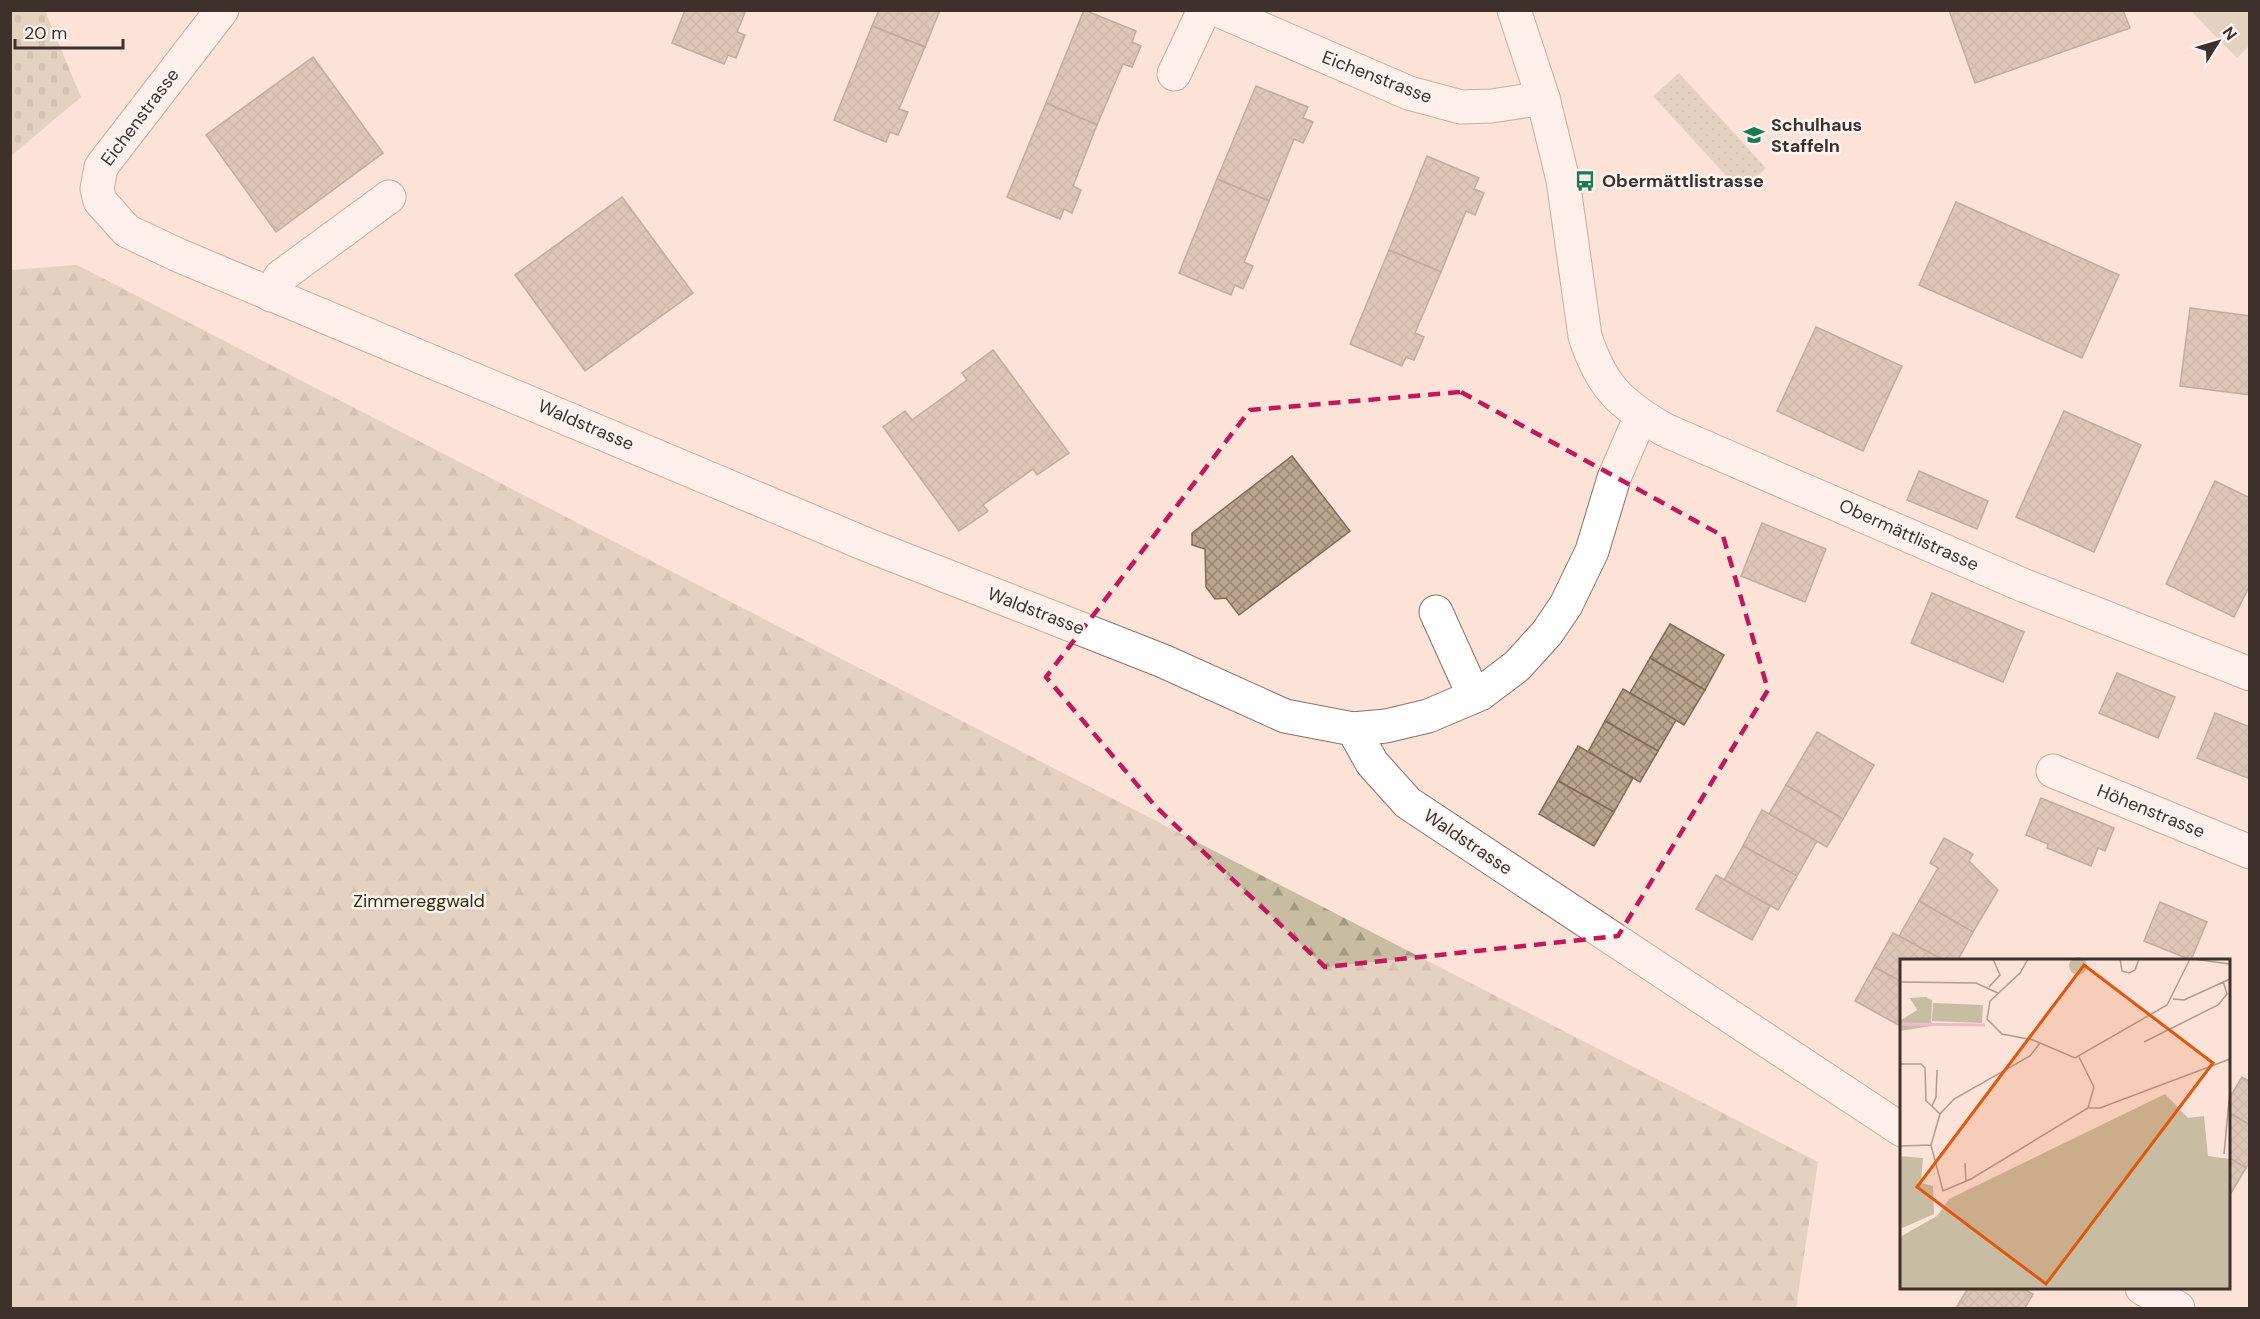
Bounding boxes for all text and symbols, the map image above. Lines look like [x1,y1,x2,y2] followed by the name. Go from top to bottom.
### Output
[15,12,123,50] scale bar
[2188,12,2248,72] north arrow
[24,21,67,45] text: 20 m
[2218,22,2241,44] text: N
[1318,45,1436,109] street label: Eichenstrasse
[95,63,185,171] street label: Eichenstrasse
[1771,113,1862,158] place label: Schulhaus Staffeln
[1742,123,1766,147] school or university icon: Schulhaus Staffeln
[1573,169,1597,193] bus stop icon: Obermättlistrasse
[1602,169,1764,193] place label: Obermättlistrasse
[534,394,638,456] street label: Waldstrasse
[1835,493,1983,577] street label: Obermättlistrasse
[984,582,1088,640] street label: Waldstrasse
[2094,778,2208,844] street label: Höhenstrasse
[1419,804,1517,880] street label: Waldstrasse
[353,889,485,913] park label: Zimmereggwald
[1900,959,2230,1289] inset map

